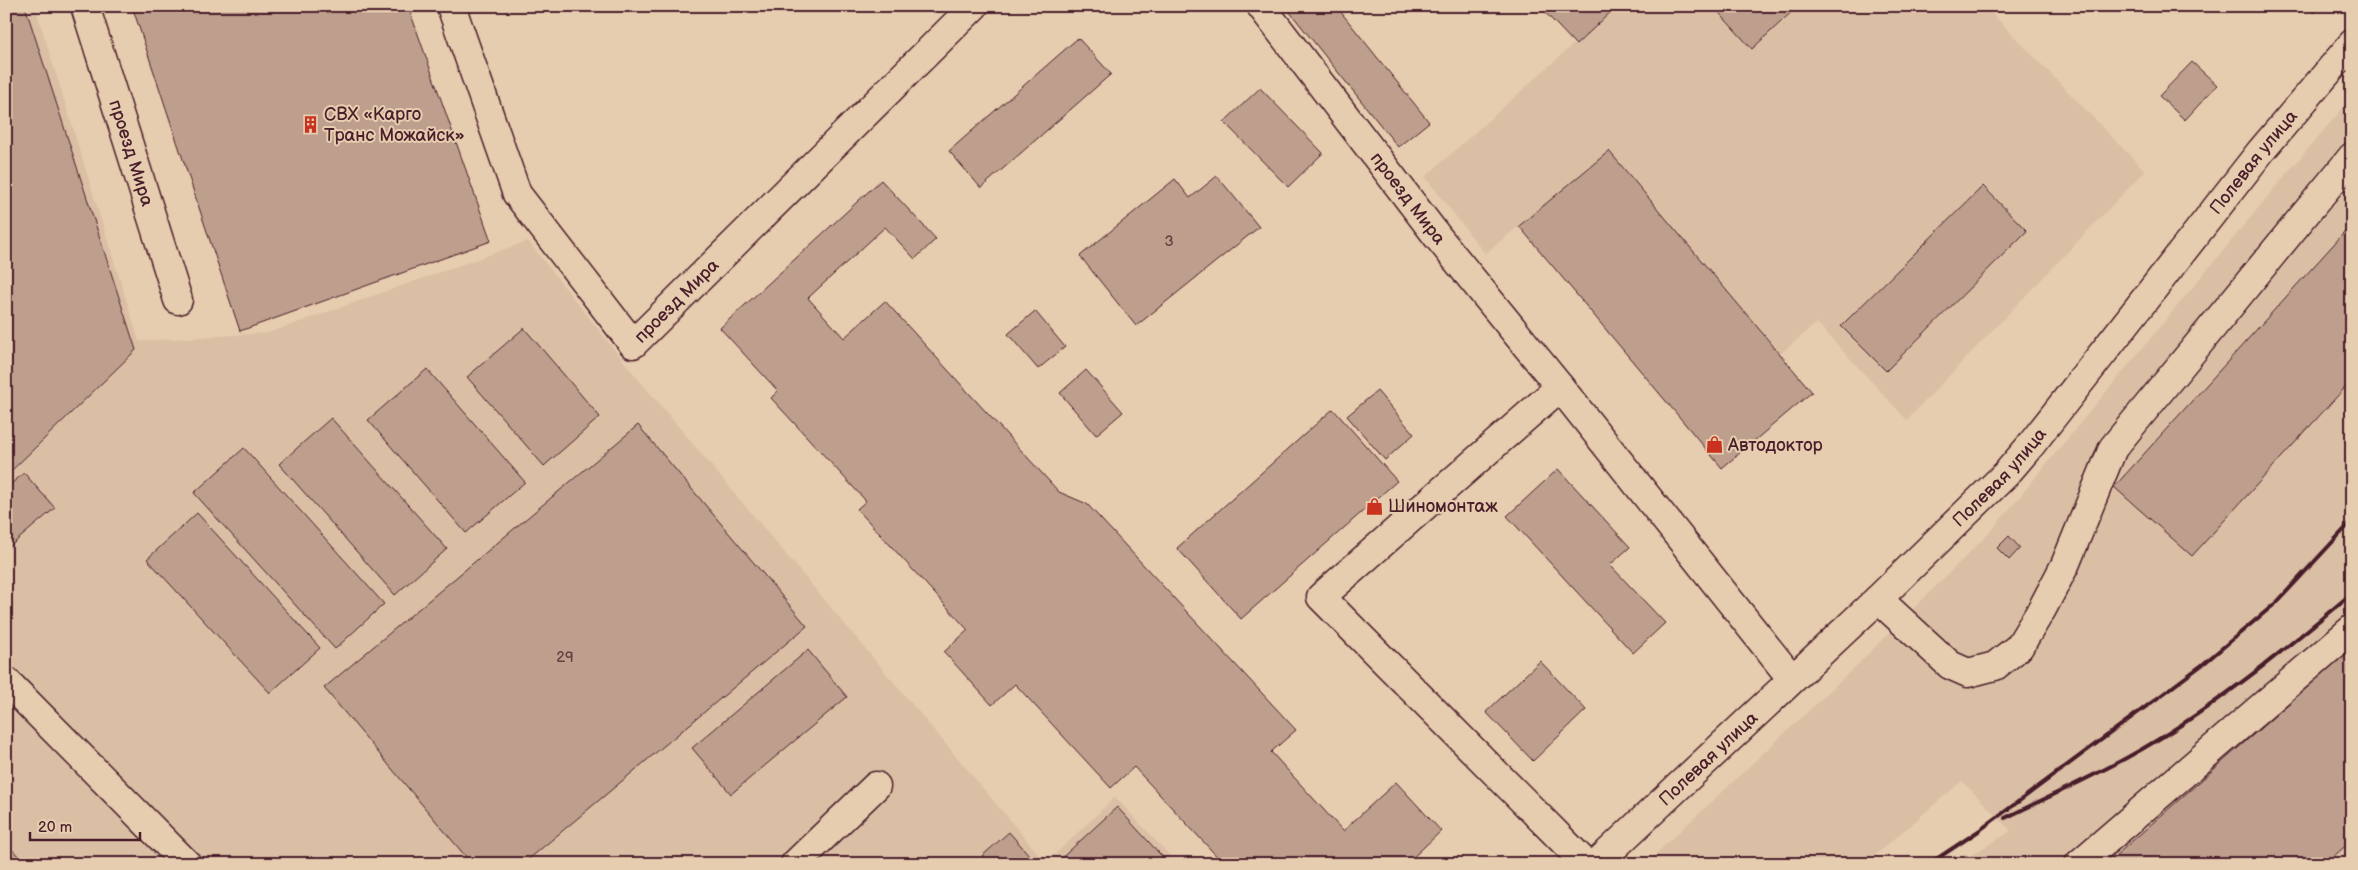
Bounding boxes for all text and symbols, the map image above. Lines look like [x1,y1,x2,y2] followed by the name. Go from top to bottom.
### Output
[105,97,158,209] street label: проезд Мира
[324,104,465,146] place label: СВХ «Карго Транс Можайск»
[2205,106,2302,218] street label: Полевая улица
[300,114,320,134] building icon: СВХ «Карго Транс Можайск»
[1366,148,1450,249] street label: проезд Мира
[1164,232,1174,251] house number: 3
[630,254,723,347] street label: проезд Мира
[1948,423,2051,531] street label: Полевая улица
[1704,435,1724,455] shop icon: Автодоктор
[1727,435,1823,456] place label: Автодоктор
[1364,496,1384,516] shop icon: Шиномонтаж
[1388,496,1498,517] place label: Шиномонтаж
[556,648,574,667] house number: 29
[1654,707,1762,810] street label: Полевая улица
[30,810,140,842] scale bar
[38,818,72,837] text: 20 m

